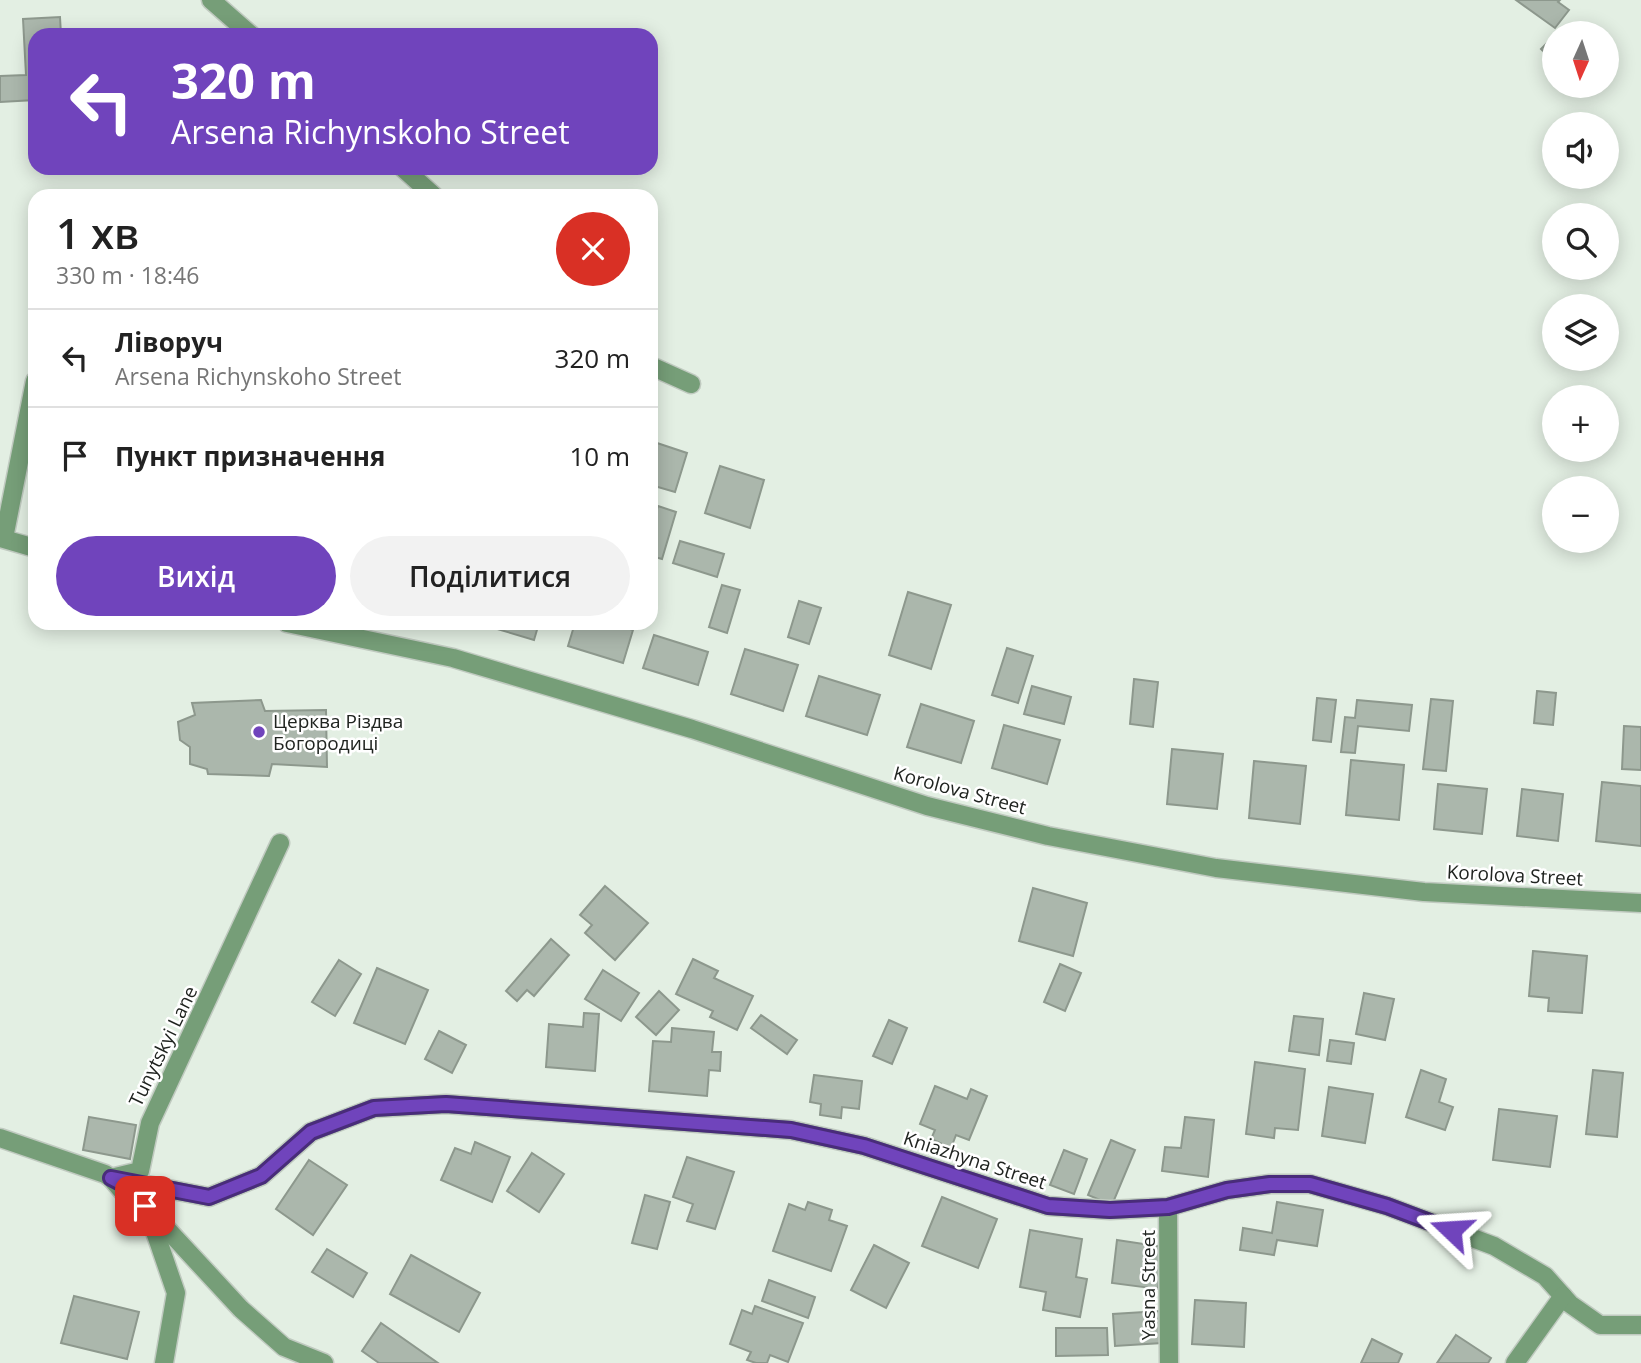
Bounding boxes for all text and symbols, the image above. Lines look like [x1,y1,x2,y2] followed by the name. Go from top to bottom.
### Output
[1542,21,1619,98] north arrow
[1542,21,1619,553] map controls
[171,47,316,113] text: 320 m
[56,56,147,147] icon: left
[171,110,570,153] text: Arsena Richynskoho Street
[1542,112,1619,189] button: sound
[1542,203,1619,280] button: search
[56,204,139,261] text: 1 хв
[556,212,630,286] button: close
[56,259,199,291] text: 330 m · 18:46
[1542,294,1619,371] button: layers
[115,324,223,360] text: Ліворуч
[56,339,94,377] icon: left
[555,340,630,376] text: 320 m
[115,360,401,392] text: Arsena Richynskoho Street
[1542,385,1619,462] button: +
[56,437,94,475] icon: arrive
[115,438,385,474] text: Пункт призначення
[569,438,630,474] text: 10 m
[1542,476,1619,553] button: −
[56,536,336,616] button: Вихід
[350,536,630,616] button: Поділитися
[273,708,403,756] place label: Церква Різдва Богородиці
[251,724,267,740] marker: Церква Різдва Богородиці
[891,760,1030,820] street label: Korolova Street
[1446,858,1584,892] street label: Korolova Street
[123,981,203,1111] street label: Tunytskyi Lane
[900,1125,1050,1195] street label: Kniazhyna Street
[115,1176,175,1236] pin
[126,1187,164,1225] icon: arrive
[1414,1193,1488,1267] position arrow
[1135,1230,1161,1340] street label: Yasna Street

